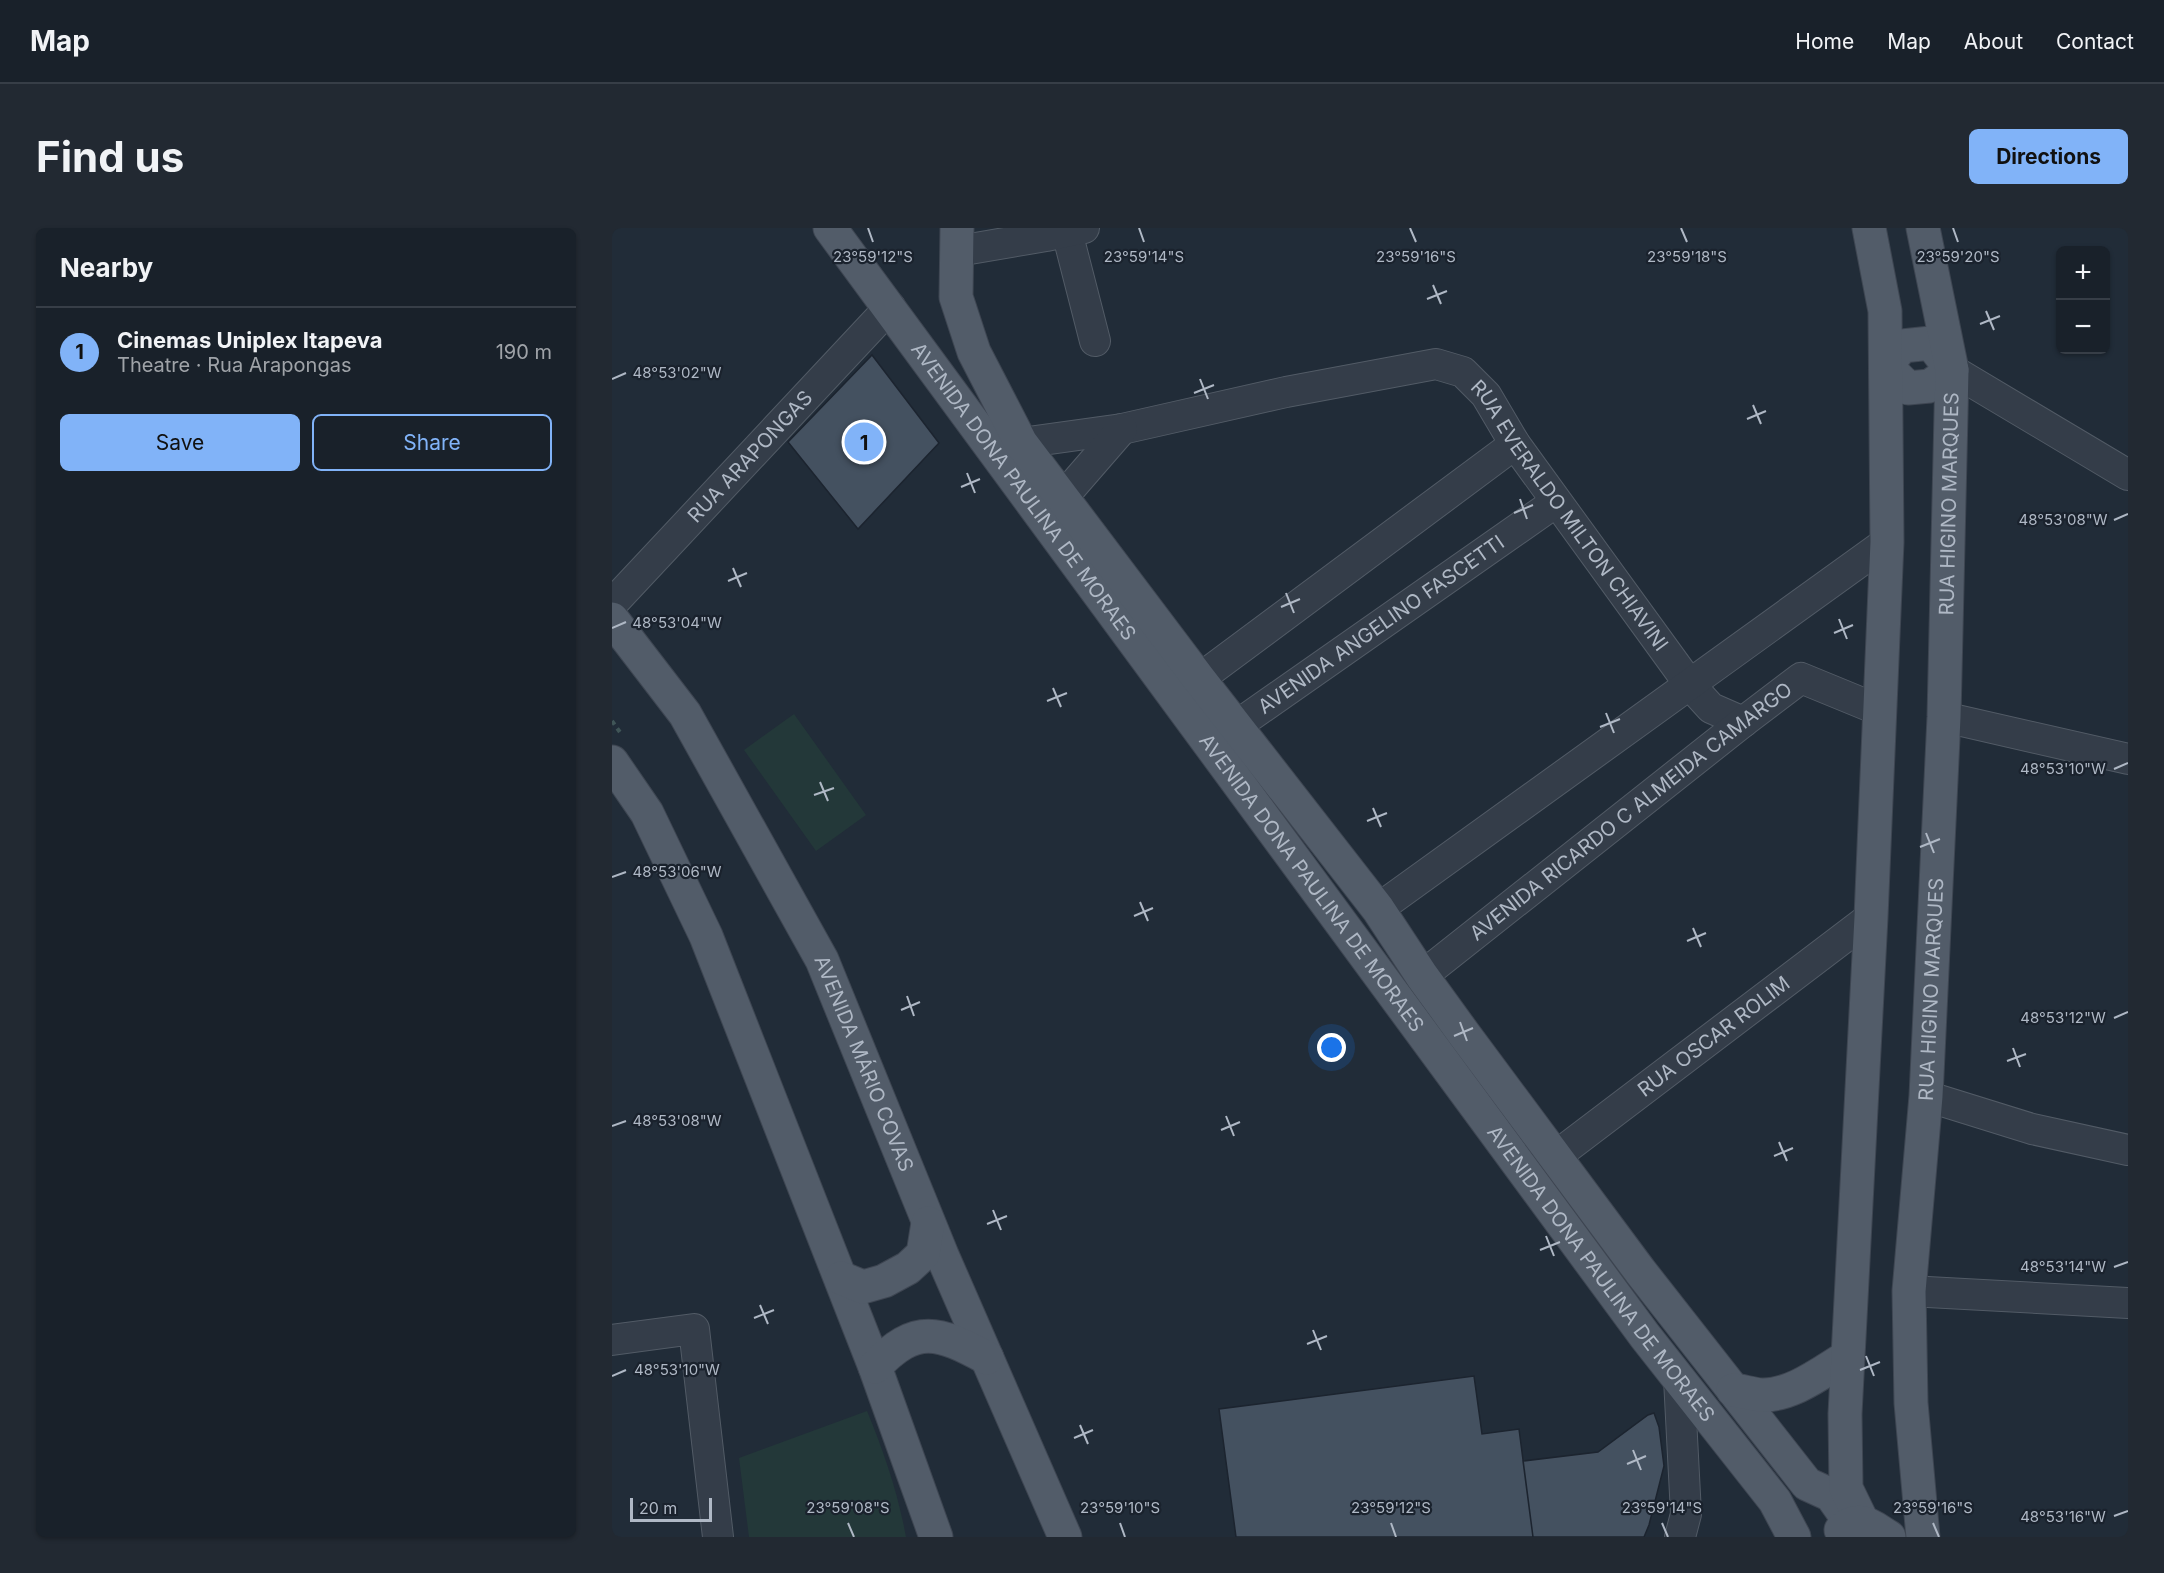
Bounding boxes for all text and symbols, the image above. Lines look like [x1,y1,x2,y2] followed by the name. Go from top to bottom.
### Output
[30,24,90,58] text: Map
[1795,29,1854,54] text: Home
[1887,29,1931,54] text: Map
[1964,29,2023,54] text: About
[2056,29,2134,54] text: Contact
[1969,129,2128,184] button: Directions
[36,131,184,182] text: Find us
[2056,246,2110,354] map controls
[2056,246,2110,300] button: +
[833,247,913,266] text: 23°59'12"S
[1104,247,1184,266] text: 23°59'14"S
[1376,247,1456,266] text: 23°59'16"S
[1647,247,1727,266] text: 23°59'18"S
[1916,247,2000,266] text: 23°59'20"S
[60,252,153,283] text: Nearby
[2056,300,2110,354] button: −
[117,327,382,353] text: Cinemas Uniplex Itapeva
[906,338,1141,645] street label: AVENIDA DONA PAULINA DE MORAES
[75,340,84,364] text: 1
[496,340,552,364] text: 190 m
[117,353,351,377] text: Theatre · Rua Arapongas
[633,363,722,382] text: 48°53'02"W
[1466,375,1673,656] street label: RUA EVERALDO MILTON CHIAVINI
[683,386,817,527] street label: RUA ARAPONGAS
[1934,392,1963,616] street label: RUA HIGINO MARQUES
[60,414,300,471] button: Save
[312,414,552,471] button: Share
[844,420,884,464] pin: 1
[2019,510,2108,529] text: 48°53'08"W
[1253,530,1509,719] street label: AVENIDA ANGELINO FASCETTI
[632,613,722,632] text: 48°53'04"W
[1465,677,1797,946] street label: AVENIDA RICARDO C ALMEIDA CAMARGO
[1194,729,1429,1037] street label: AVENIDA DONA PAULINA DE MORAES
[2020,759,2106,778] text: 48°53'10"W
[633,862,722,881] text: 48°53'06"W
[1914,877,1948,1101] street label: RUA HIGINO MARQUES
[809,952,919,1175] street label: AVENIDA MÁRIO COVAS
[1633,971,1794,1102] street label: RUA OSCAR ROLIM
[2020,1008,2106,1027] text: 48°53'12"W
[1317,1033,1346,1062] your location
[633,1111,722,1130] text: 48°53'08"W
[1482,1121,1720,1426] street label: AVENIDA DONA PAULINA DE MORAES
[2020,1257,2106,1276] text: 48°53'14"W
[634,1360,720,1379] text: 48°53'10"W
[630,1495,712,1522] scale bar
[639,1498,677,1518] text: 20 m
[806,1498,890,1517] text: 23°59'08"S
[1080,1498,1160,1517] text: 23°59'10"S
[1351,1498,1431,1517] text: 23°59'12"S
[1622,1498,1702,1517] text: 23°59'14"S
[1893,1498,1973,1517] text: 23°59'16"S
[2020,1507,2106,1526] text: 48°53'16"W

